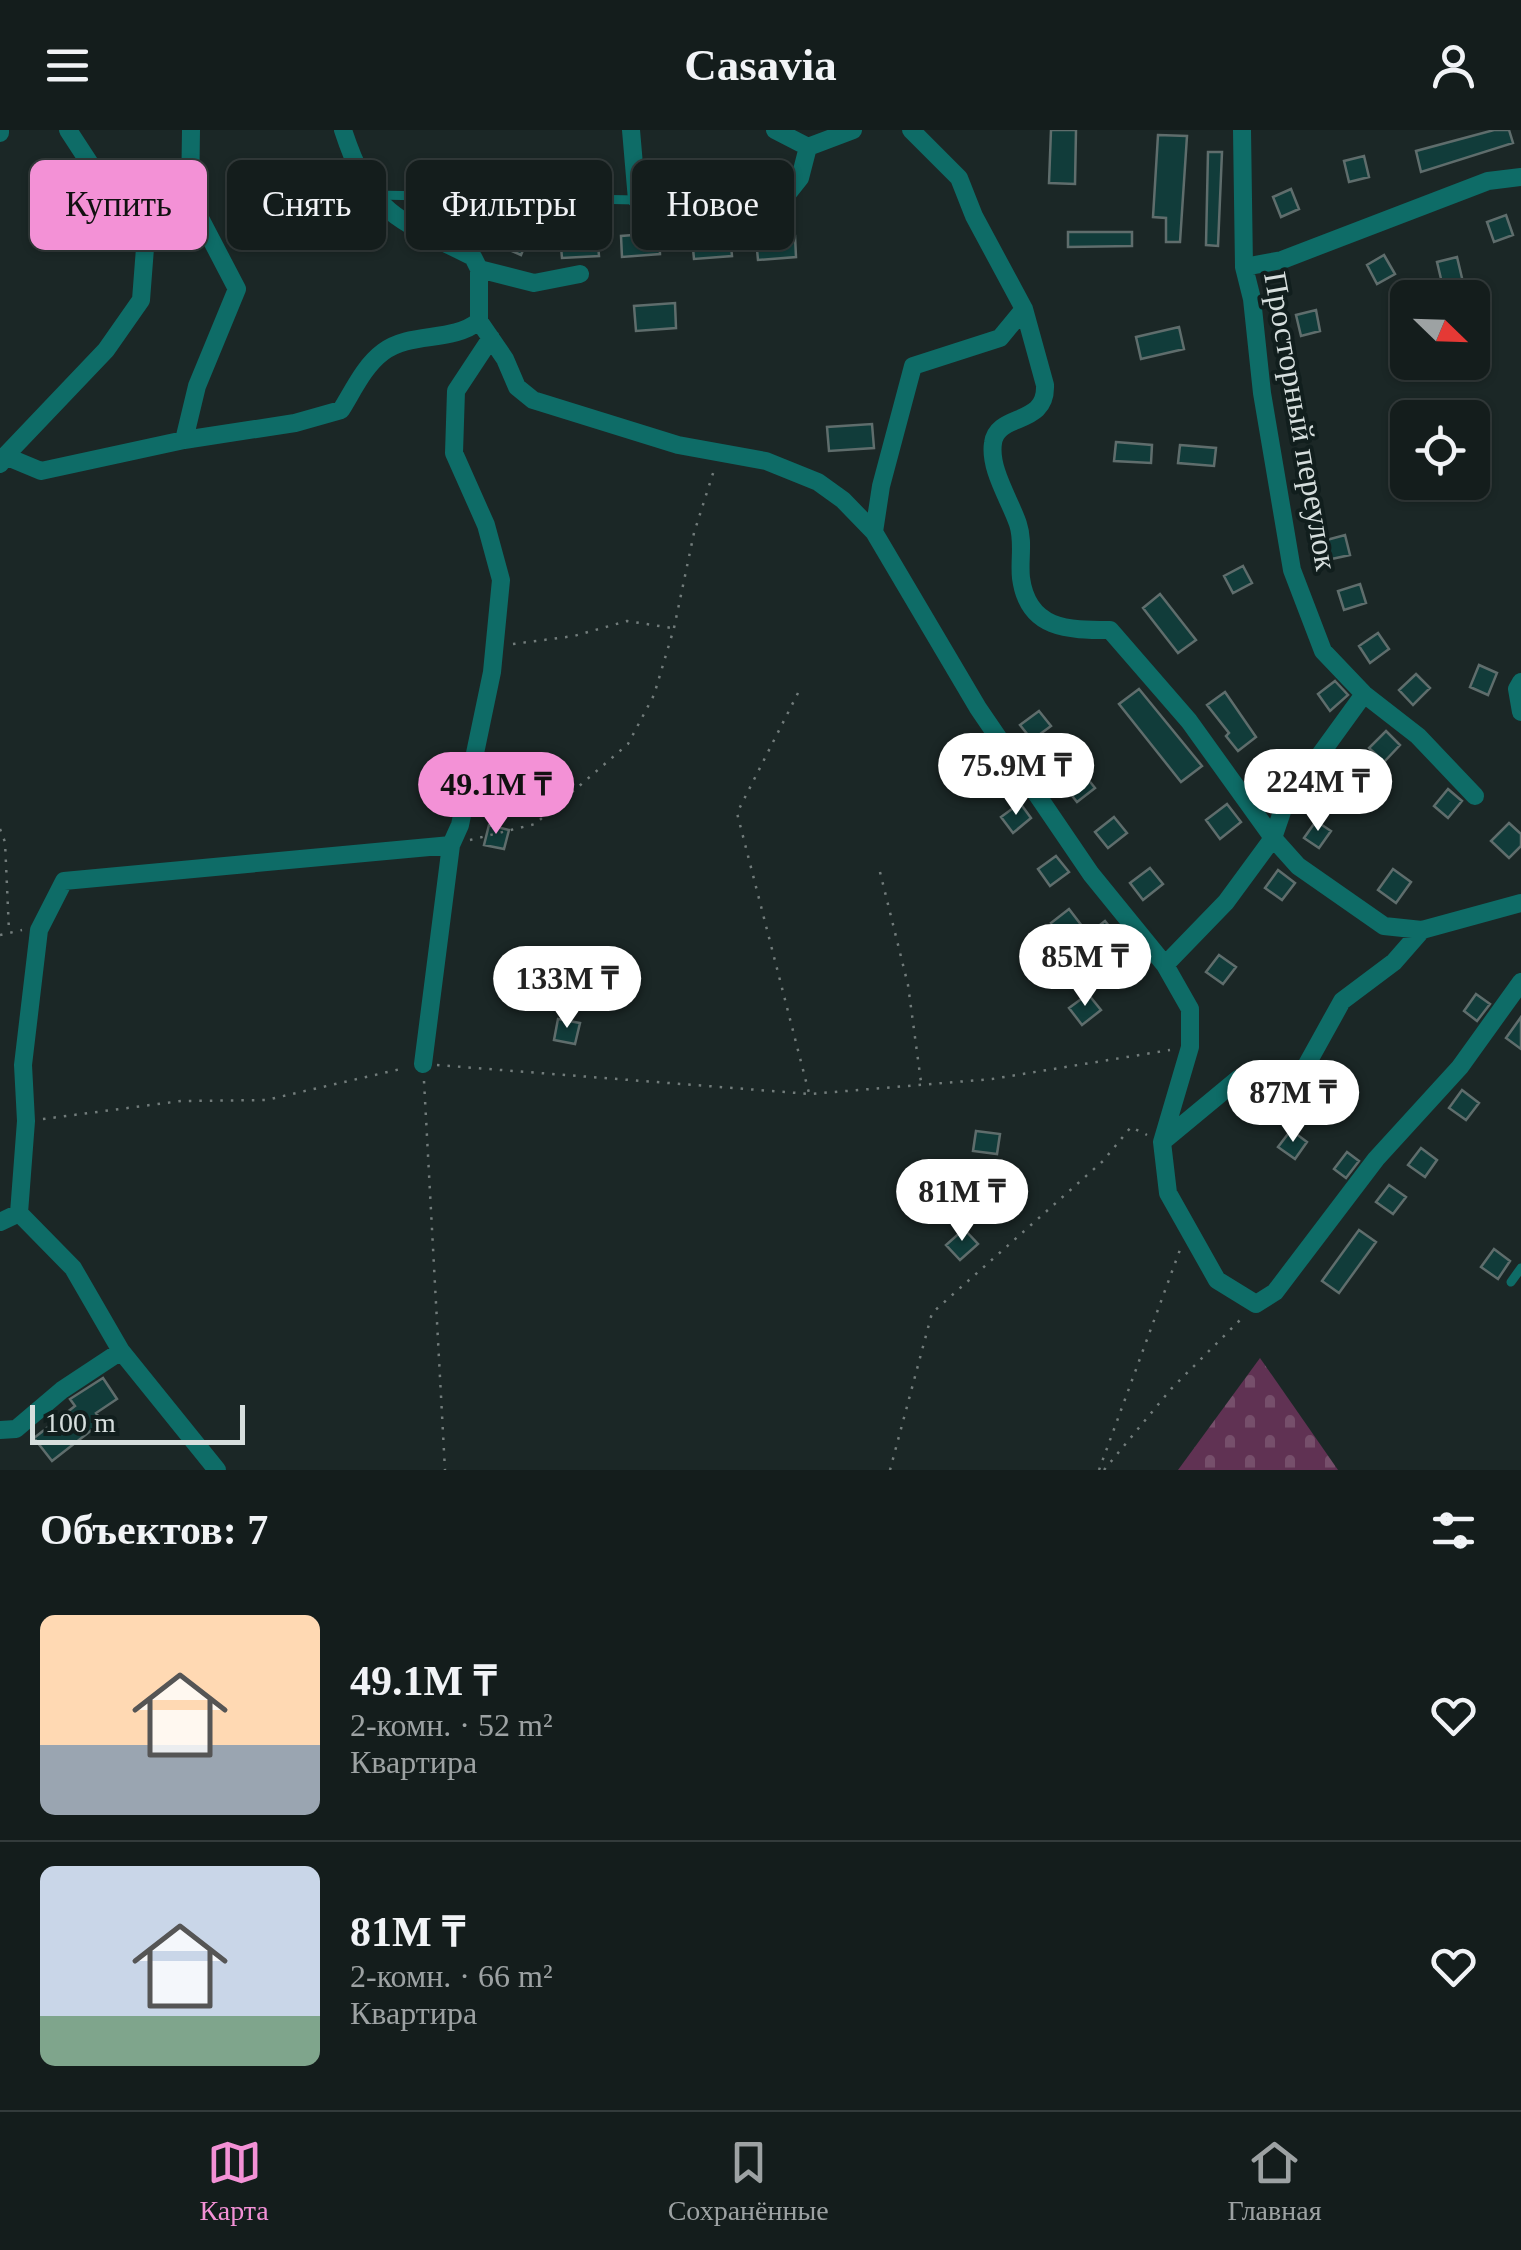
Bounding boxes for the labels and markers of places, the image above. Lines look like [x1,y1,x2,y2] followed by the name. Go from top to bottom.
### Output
[924,733,1108,818] pin: 75.9M ₸
[1237,749,1399,834] pin: 224M ₸
[404,752,588,837] pin: 49.1M ₸
[1015,924,1155,1009] pin: 85M ₸
[486,946,648,1031] pin: 133M ₸
[1223,1060,1363,1145] pin: 87M ₸
[892,1159,1032,1244] pin: 81M ₸

